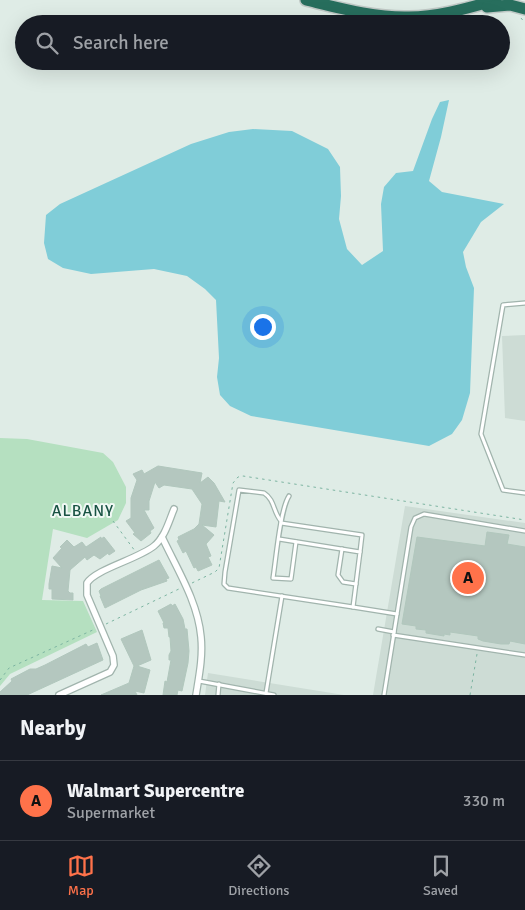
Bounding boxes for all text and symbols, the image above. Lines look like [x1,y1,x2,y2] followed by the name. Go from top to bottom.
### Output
[15,15,510,70] search box
[33,29,61,57] icon: search
[73,31,169,55] text: Search here
[250,314,276,340] your location
[52,501,114,521] district label: ALBANY
[452,559,484,597] pin: A
[20,715,86,741] text: Nearby
[67,779,244,803] text: Walmart Supercentre
[31,791,41,811] text: A
[463,791,505,811] text: 330 m
[67,803,155,823] text: Supermarket
[67,852,95,899] tab: Map
[228,852,289,899] tab: Directions
[423,852,458,899] tab: Saved

